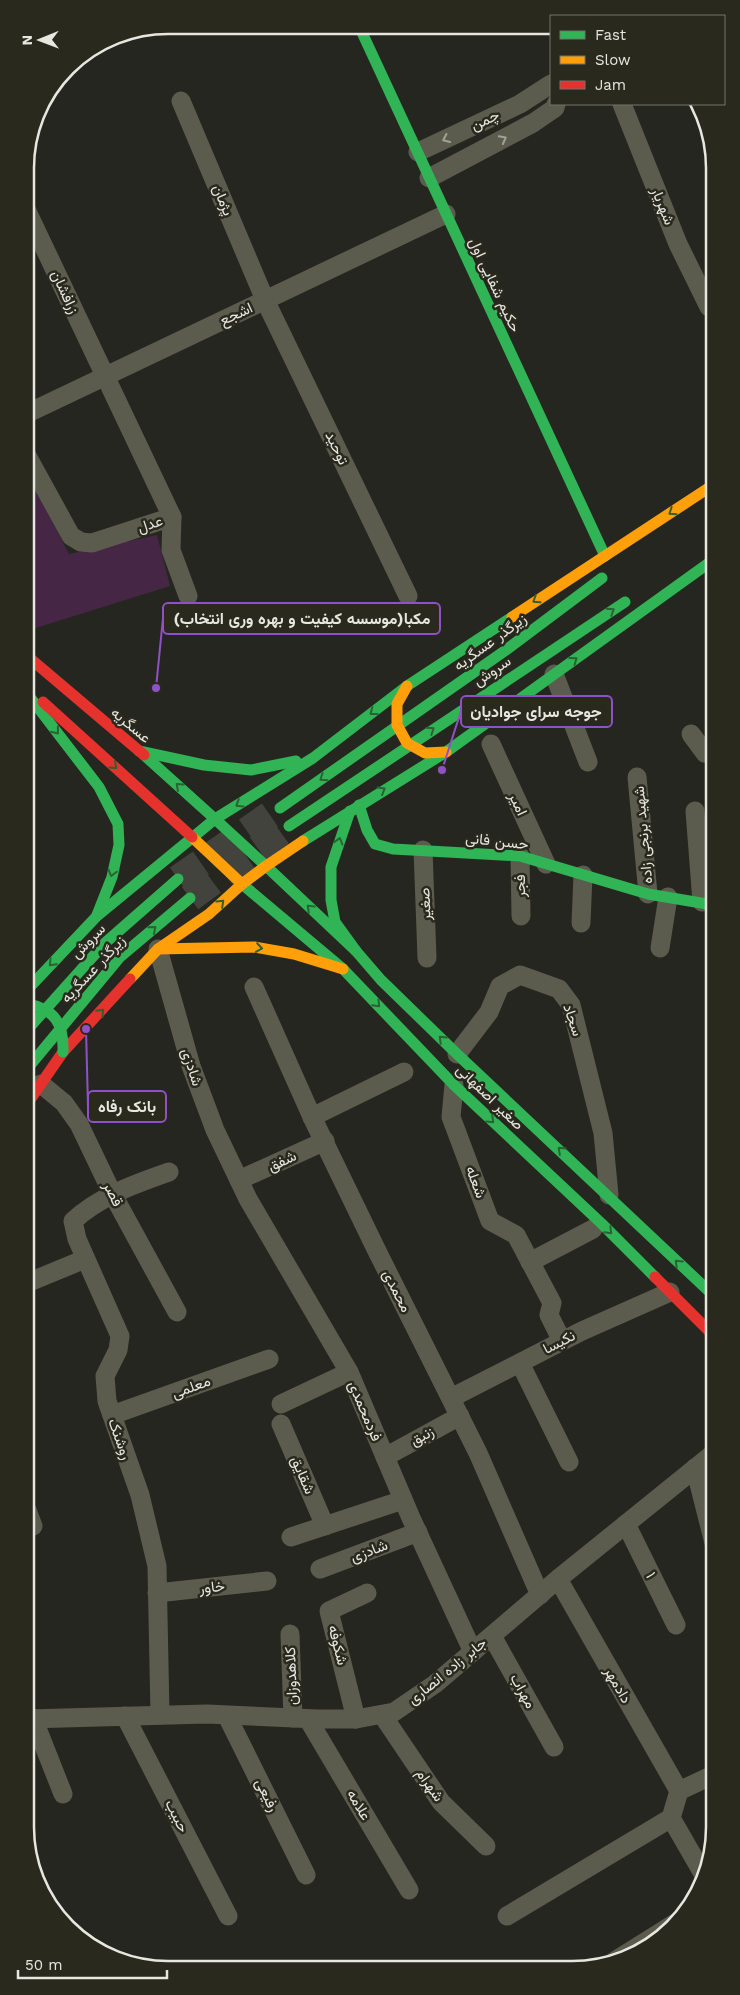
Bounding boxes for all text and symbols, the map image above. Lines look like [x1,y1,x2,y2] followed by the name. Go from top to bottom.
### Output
[15,15,65,65] north arrow
[550,15,725,105] legend
[595,26,627,44] text: Fast
[19,35,35,46] text: N
[595,51,631,69] text: Slow
[595,76,626,94] text: Jam
[468,106,503,135] street label: چمن
[442,132,451,143] one-way arrow
[498,135,507,145] one-way arrow
[208,182,238,219] street label: پژمان
[647,184,679,228] street label: شهریار
[464,235,525,336] street label: حکیم شفایی اول
[47,267,83,317] street label: زرافشان
[217,299,256,331] street label: اشجع
[321,428,353,468] street label: توحید
[668,506,678,515] one-way arrow
[135,511,165,536] street label: عدل
[532,594,541,604] one-way arrow
[163,603,440,634] callout: مکبا(موسسه کیفیت و بهره وری انتخاب)
[605,608,614,617] one-way arrow
[174,609,431,629] text: مکبا(موسسه کیفیت و بهره وری انتخاب)
[450,609,530,675] street label: زیرگذر عسگریه
[470,652,515,691] street label: سروش
[569,657,578,666] one-way arrow
[461,696,612,727] callout: جوجه سرای جوادیان
[470,702,602,722] text: جوجه سرای جوادیان
[107,703,155,747] street label: عسگریه
[369,706,379,715] one-way arrow
[50,725,59,735] one-way arrow
[426,727,435,736] one-way arrow
[108,760,117,769] one-way arrow
[319,772,328,781] one-way arrow
[175,783,184,792] one-way arrow
[630,785,657,885] street label: شهید برنجی زاده
[377,787,386,797] one-way arrow
[505,789,531,818] street label: امیر
[236,797,245,807] one-way arrow
[464,829,529,854] street label: حسن فانی
[334,837,344,845] one-way arrow
[108,869,118,877] one-way arrow
[511,874,529,899] street label: فجر
[415,887,435,922] street label: صغیر
[215,900,224,909] one-way arrow
[307,905,316,914] one-way arrow
[67,920,110,963] street label: سروش
[147,927,156,935] one-way arrow
[57,931,129,1007] street label: زیرگذر عسگریه
[256,942,264,953] one-way arrow
[49,958,58,967] one-way arrow
[371,998,380,1007] one-way arrow
[559,1001,587,1039] street label: سجاد
[95,1008,104,1017] one-way arrow
[439,1036,448,1045] one-way arrow
[177,1046,207,1089] street label: شادزی
[452,1060,528,1134] street label: صغیر اصفهانی
[88,1091,166,1122] callout: بانک رفاه
[98,1097,156,1117] text: بانک رفاه
[485,1114,494,1123] one-way arrow
[265,1147,300,1176] street label: شفق
[557,1147,566,1156] one-way arrow
[462,1163,490,1201] street label: شعله
[99,1178,127,1210] street label: قصر
[603,1226,612,1235] one-way arrow
[675,1260,684,1269] one-way arrow
[378,1267,415,1316] street label: محمدی
[540,1326,578,1358] street label: نکیسا
[169,1372,213,1403] street label: معلمی
[343,1378,386,1445] street label: فردمحمدی
[104,1416,136,1462] street label: روشنک
[407,1422,437,1451] street label: زنبق
[286,1453,319,1497] street label: شقایق
[348,1536,391,1567] street label: شادزی
[642,1569,660,1581] street label: ۱
[197,1577,226,1597] street label: خاور
[324,1623,352,1667] street label: شکوفه
[404,1634,491,1709] street label: جابر زاده انصاری
[281,1646,301,1706] street label: کلاهدوزان
[600,1663,636,1706] street label: دادمهر
[506,1671,540,1711] street label: مهراب
[411,1765,448,1806] street label: شهرام
[250,1775,283,1815] street label: رفیعی
[343,1786,375,1824] street label: علامه
[161,1796,193,1836] street label: حبیب
[18,1948,166,1980] scale bar
[25,1956,62,1974] text: 50 m

